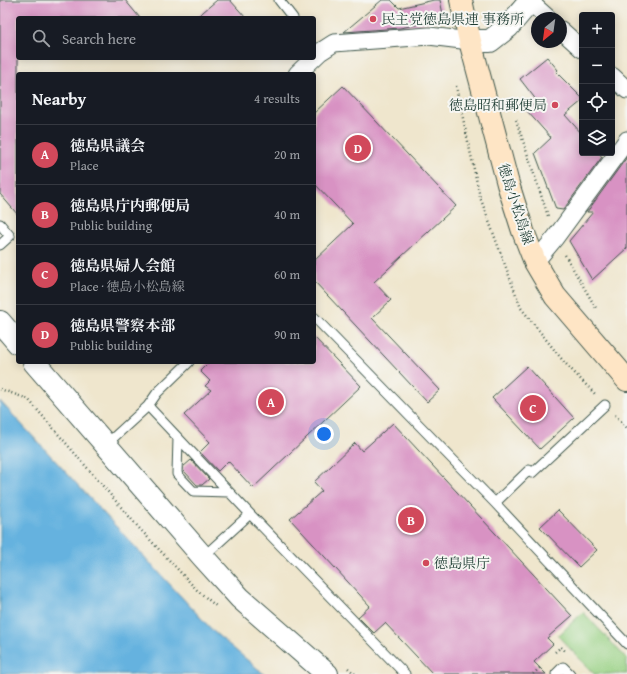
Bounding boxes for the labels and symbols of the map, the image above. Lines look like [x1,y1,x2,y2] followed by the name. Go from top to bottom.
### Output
[381,9,524,29] place label: 民主党徳島県連 事務所
[531,12,567,48] north arrow
[368,14,378,24] marker: 民主党徳島県連 事務所
[449,95,547,115] place label: 徳島昭和郵便局
[550,100,560,110] marker: 徳島昭和郵便局
[345,133,371,163] pin: D
[494,161,538,247] street label: 徳島小松島線
[258,387,284,417] pin: A
[520,393,546,423] pin: C
[314,424,334,444] your location
[398,505,424,535] pin: B
[434,553,490,573] place label: 徳島県庁
[421,558,431,568] marker: 徳島県庁

